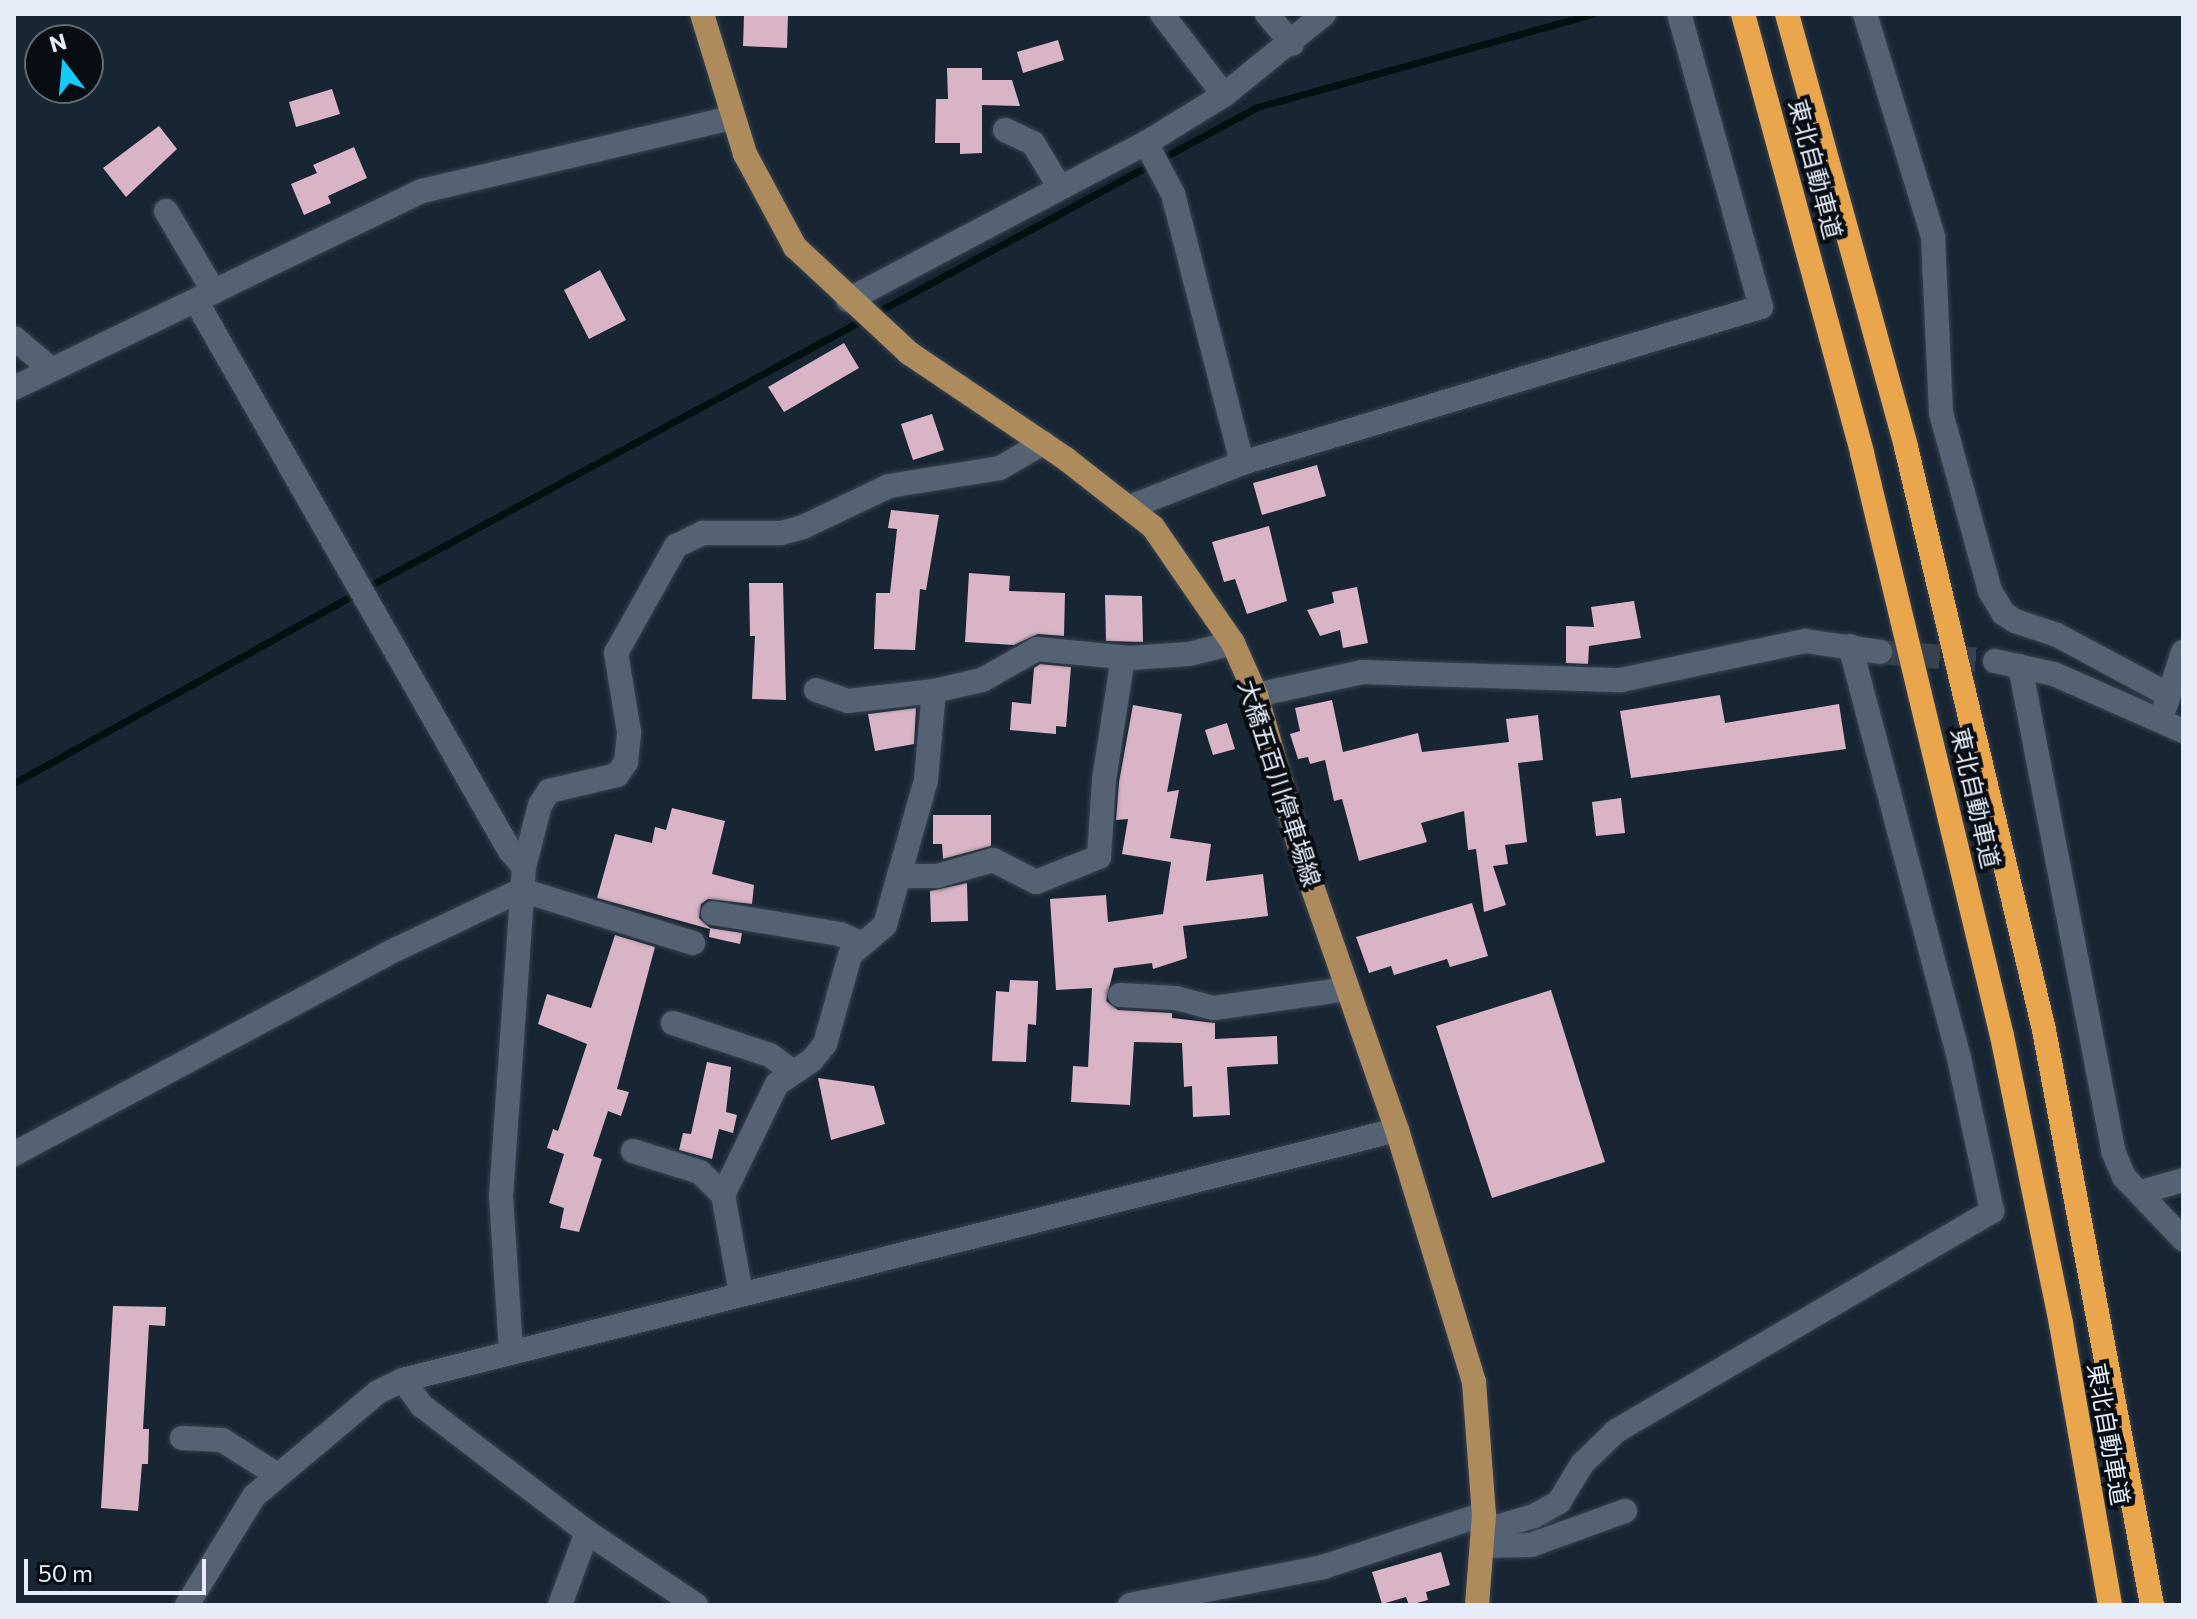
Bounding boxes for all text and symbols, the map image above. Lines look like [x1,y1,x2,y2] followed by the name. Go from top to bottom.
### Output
[24,24,104,104] north arrow
[46,27,69,58] text: N
[1783,96,1849,242] street label: 東北自動車道
[1233,676,1327,890] street label: 大橋五百川停車場線
[1946,725,2006,871] street label: 東北自動車道
[2082,1361,2136,1507] street label: 東北自動車道
[28,1543,210,1593] scale bar
[38,1558,93,1587] text: 50 m

